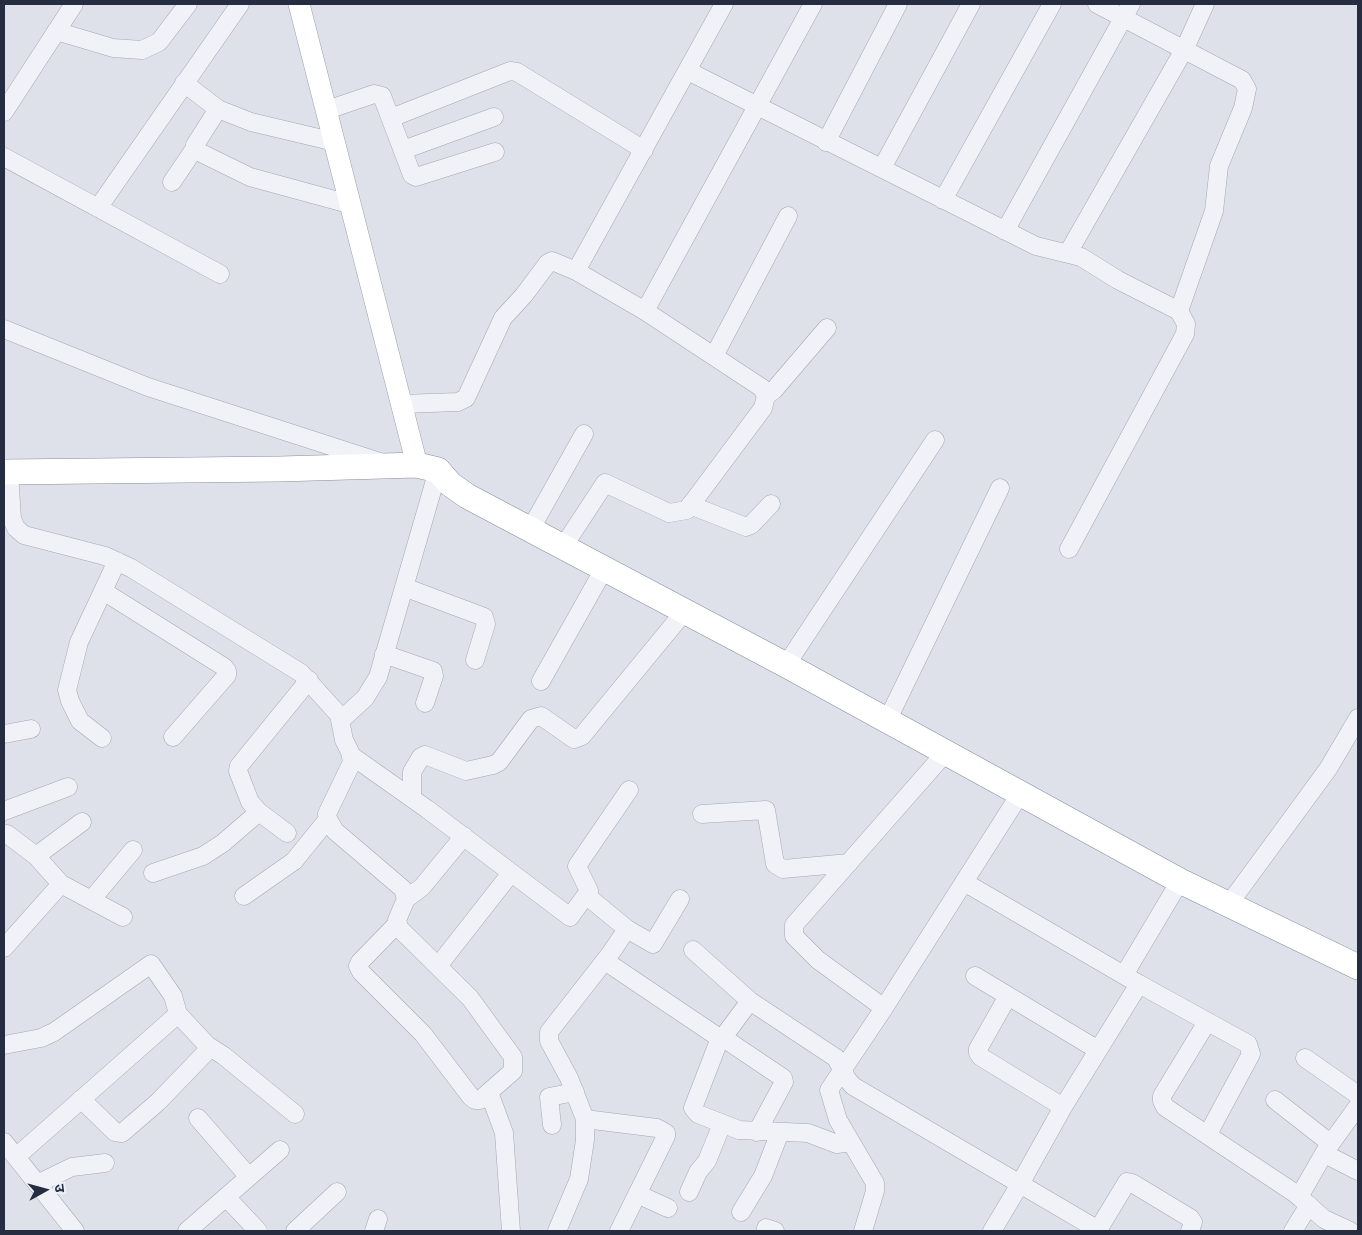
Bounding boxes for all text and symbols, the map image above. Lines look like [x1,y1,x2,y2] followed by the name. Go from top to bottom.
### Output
[20,1165,70,1215] north arrow
[51,1183,68,1193] text: उ

